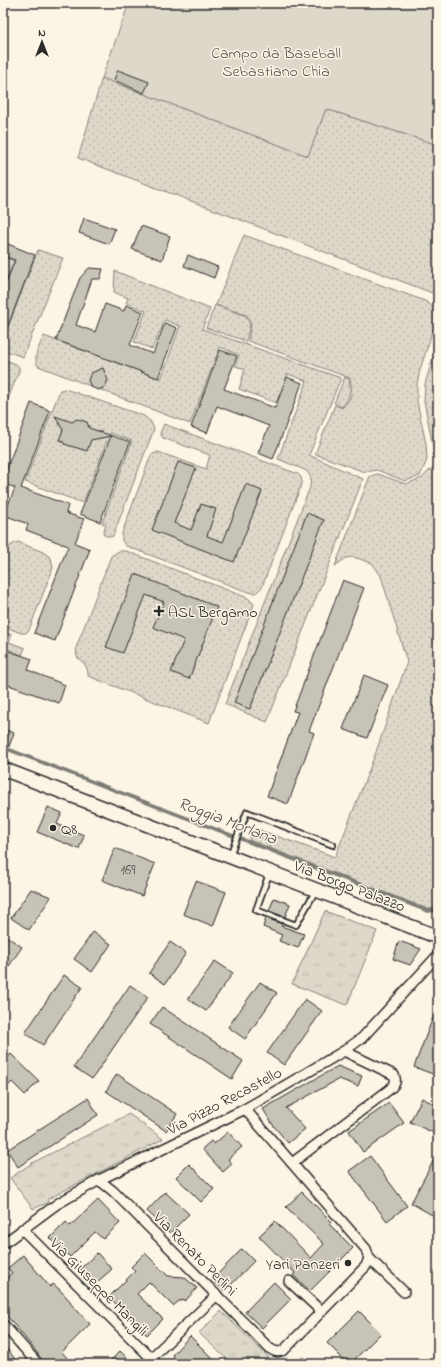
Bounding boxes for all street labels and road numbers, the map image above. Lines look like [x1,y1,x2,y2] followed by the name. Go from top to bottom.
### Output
[289,854,408,919] street label: Via Borgo Palazzo
[162,1061,287,1143] street label: Via Pizzo Recastello
[146,1206,242,1302] street label: Via Renato Perlini
[43,1232,154,1343] street label: Via Giuseppe Mangili

